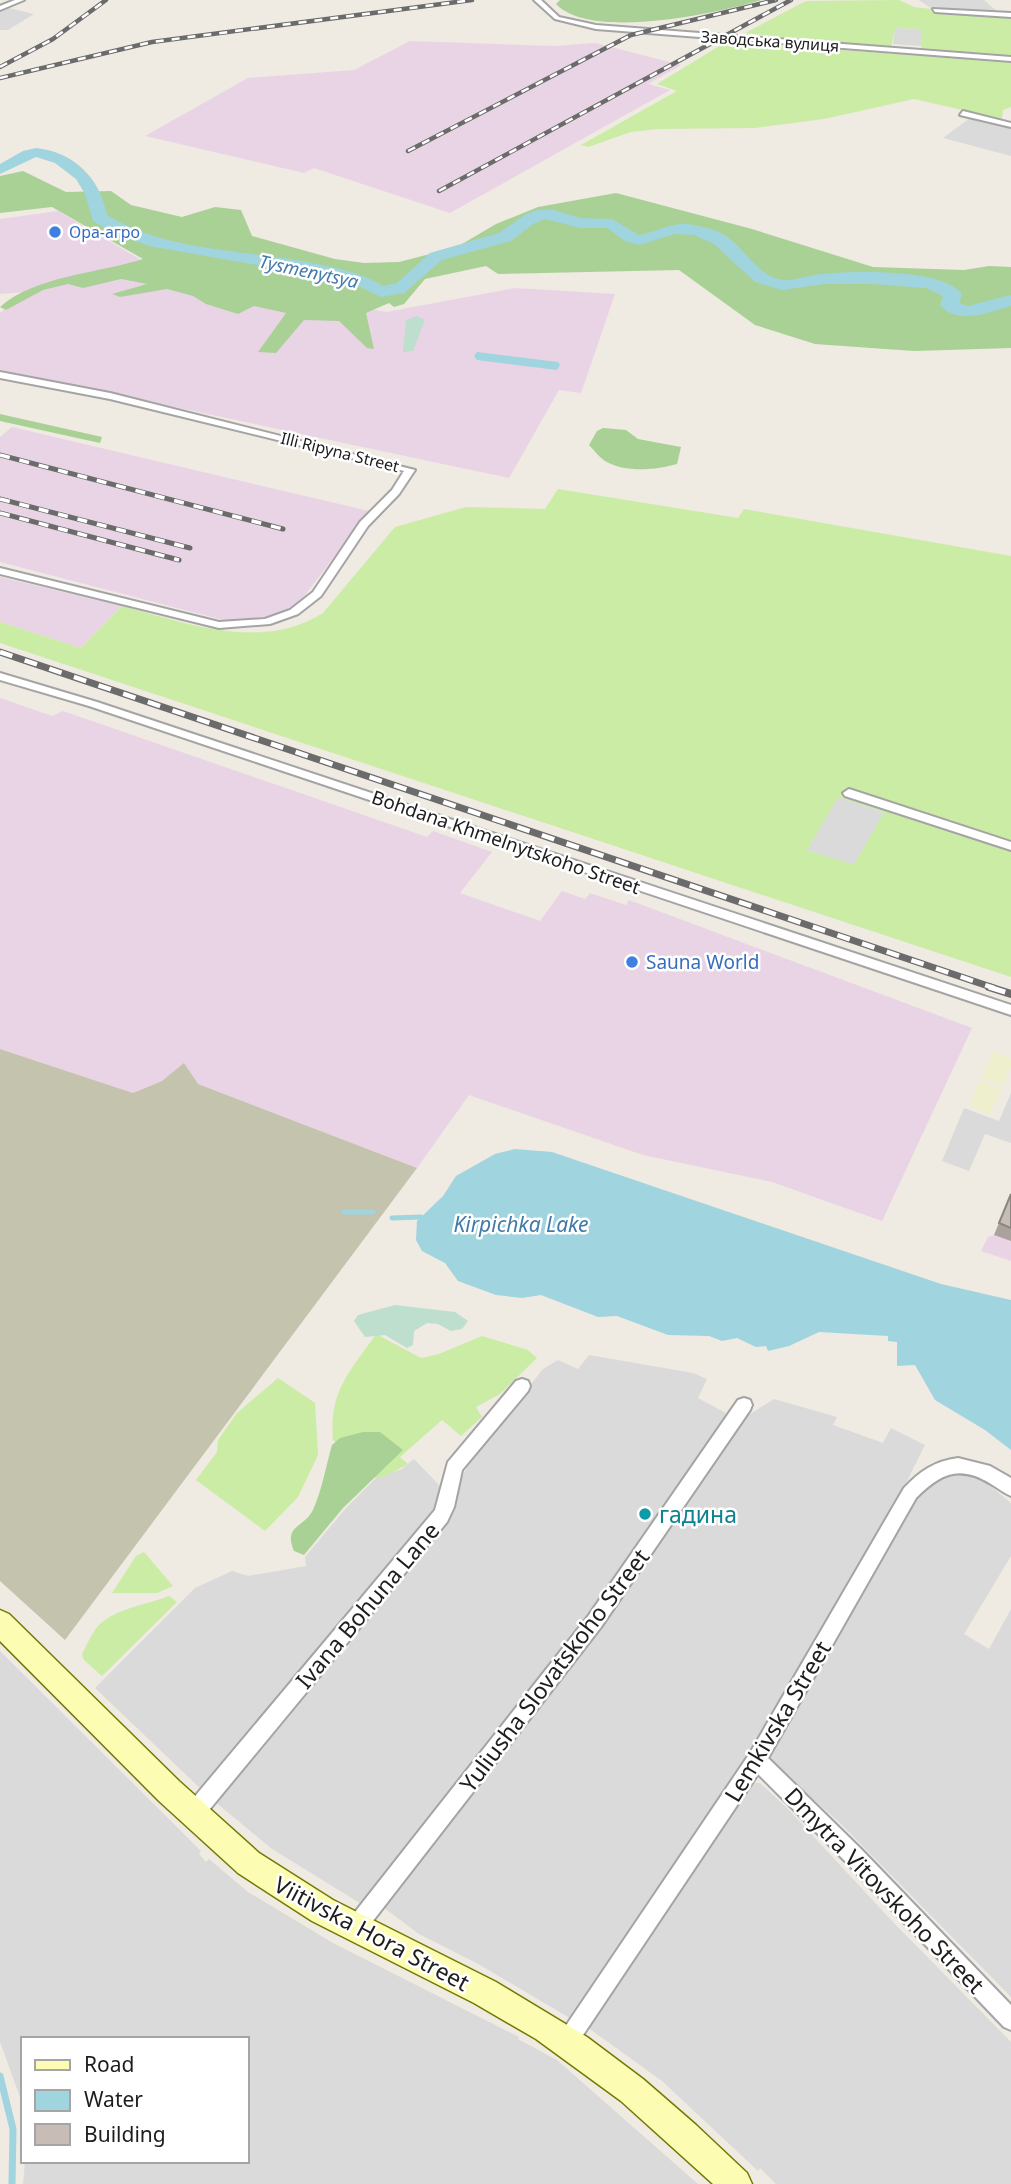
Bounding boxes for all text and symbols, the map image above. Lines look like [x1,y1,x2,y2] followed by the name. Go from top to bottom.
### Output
[700,25,840,57] street label: Заводська вулиця
[69,221,140,243] place label: Ора-агро
[47,224,63,240] marker: Ора-агро
[257,249,361,293] water label: Tysmenytsya
[278,427,402,477] street label: Illi Ripyna Street
[368,784,644,900] street label: Bohdana Khmelnytskoho Street
[646,949,759,975] place label: Sauna World
[624,954,640,970] marker: Sauna World
[453,1210,589,1238] water label: Kirpichka Lake
[659,1498,737,1530] place label: гадина
[637,1506,653,1522] marker: гадина
[288,1515,446,1695] street label: Ivana Bohuna Lane
[452,1542,656,1798] street label: Yuliusha Slovatskoho Street
[716,1634,838,1808] street label: Lemkivska Street
[778,1780,992,2000] street label: Dmytra Vitovskoho Street
[269,1868,475,1998] street label: Viitivska Hora Street
[21,2037,248,2163] legend
[84,2050,134,2078] text: Road
[84,2085,143,2113] text: Water
[84,2120,166,2148] text: Building

